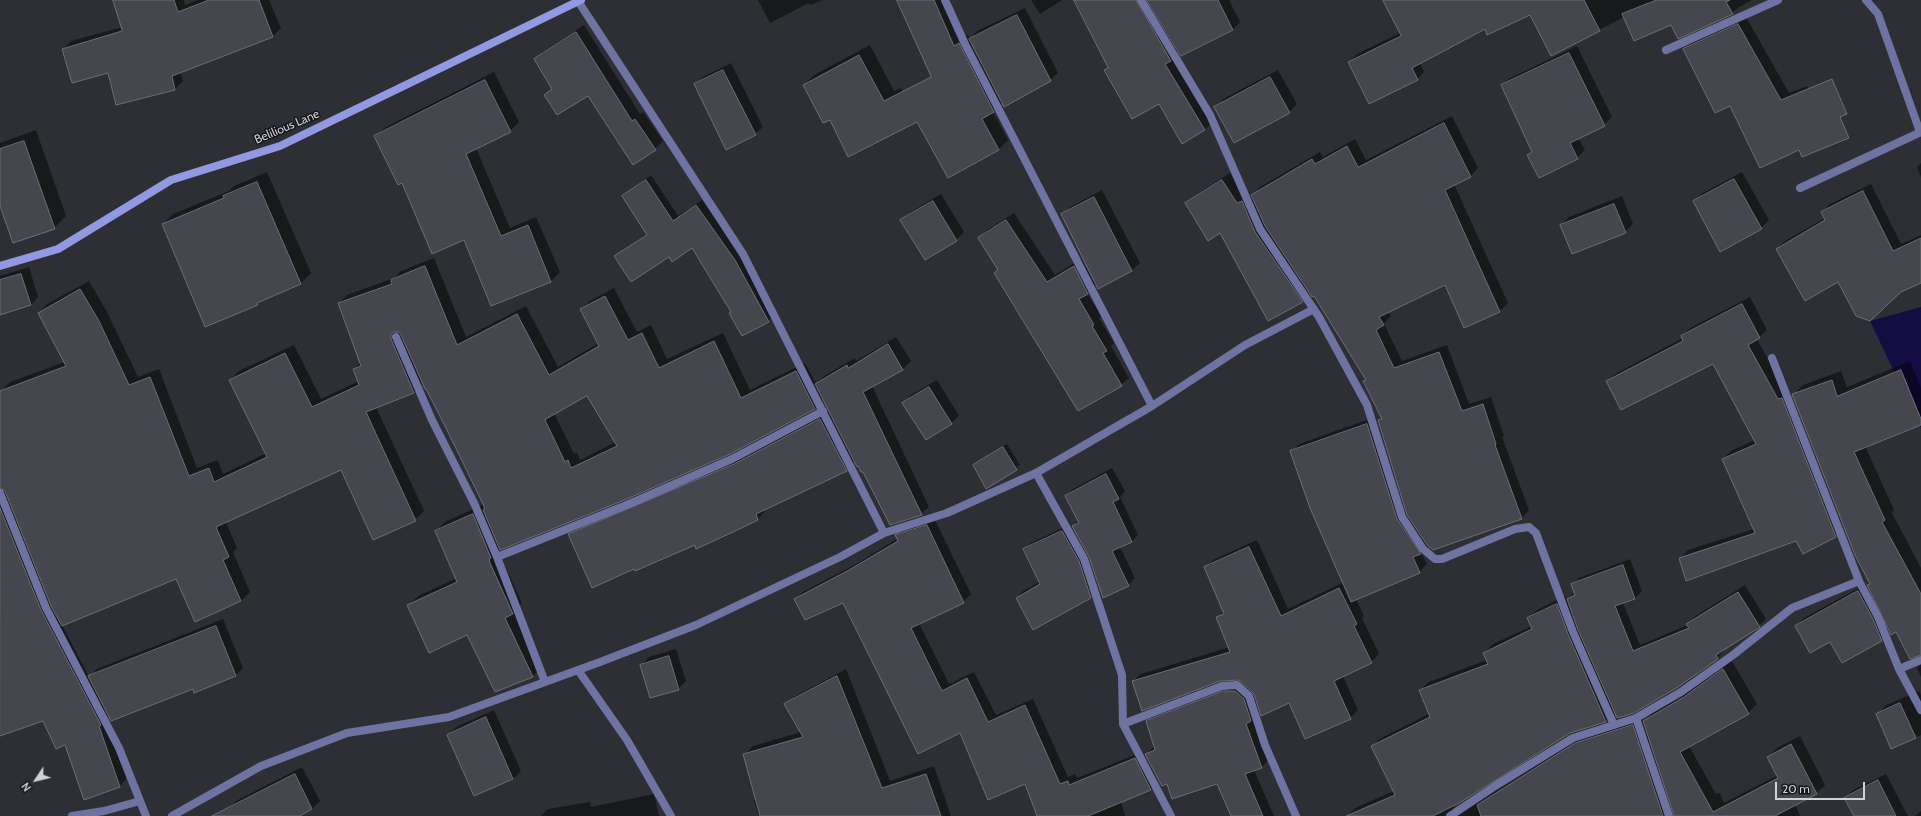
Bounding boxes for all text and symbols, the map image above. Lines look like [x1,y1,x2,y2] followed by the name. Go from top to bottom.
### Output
[252,107,322,147] street label: Belilious Lane
[16,760,56,800] north arrow
[1777,774,1867,800] scale bar
[18,780,34,794] text: N
[1782,781,1810,796] text: 20 m

